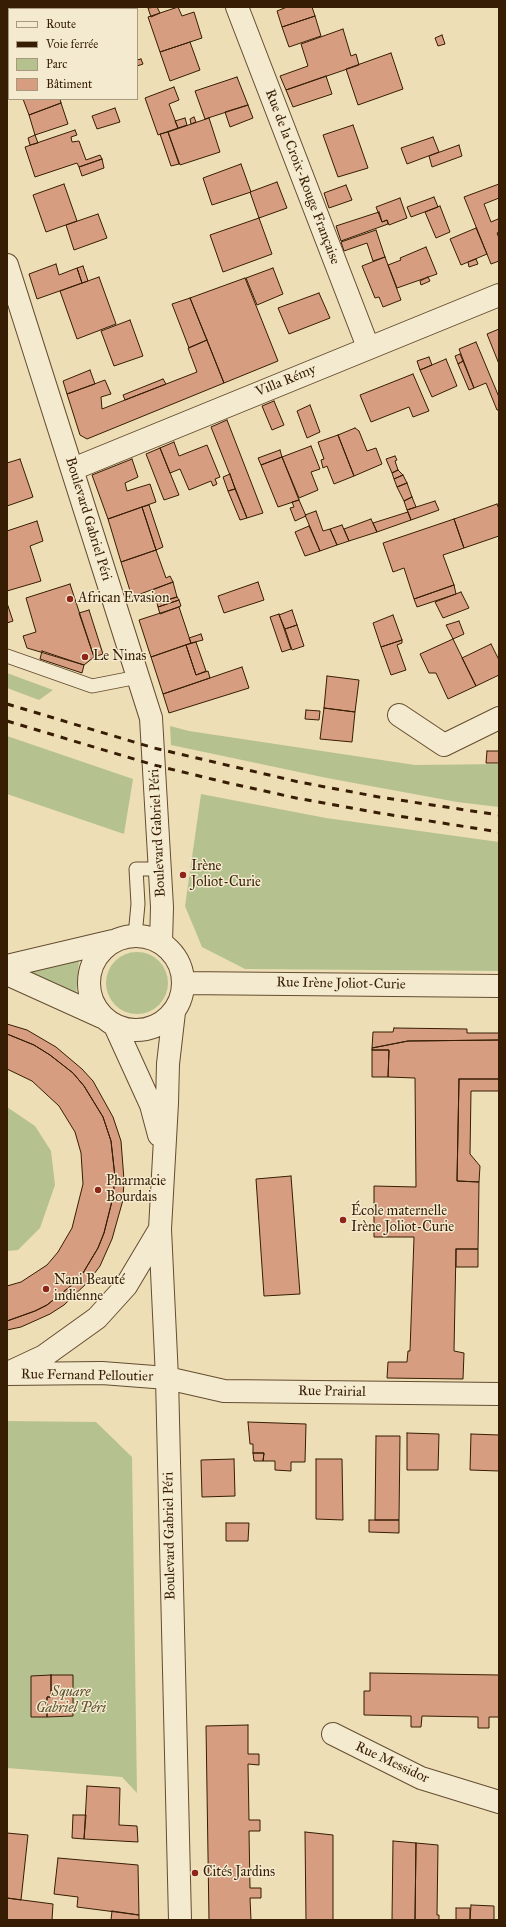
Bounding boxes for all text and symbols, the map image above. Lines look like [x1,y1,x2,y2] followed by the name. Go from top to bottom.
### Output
[8,8,138,100] legend
[46,17,76,31] text: Route
[46,37,98,51] text: Voie ferrée
[46,57,67,71] text: Parc
[46,77,92,91] text: Bâtiment
[261,87,343,267] street label: Rue de la Croix-Rouge Française
[253,361,319,401] street label: Villa Rémy
[61,455,115,583] street label: Boulevard Gabriel Péri
[78,591,170,607] place label: African Evasion
[65,594,75,604] marker: African Evasion
[93,649,146,665] place label: Le Ninas
[80,652,90,662] marker: Le Ninas
[146,768,170,898] street label: Boulevard Gabriel Péri
[191,859,261,892] place label: Irène Joliot-Curie
[178,870,188,880] marker: Irène Joliot-Curie
[276,974,406,994] street label: Rue Irène Joliot-Curie
[106,1174,166,1206] place label: Pharmacie Bourdais
[93,1185,103,1195] marker: Pharmacie Bourdais
[351,1204,454,1236] place label: École maternelle Irène Joliot-Curie
[338,1215,348,1225] marker: École maternelle Irène Joliot-Curie
[54,1273,125,1306] place label: Nani Beauté indienne
[41,1284,51,1294] marker: Nani Beauté indienne
[21,1366,153,1386] street label: Rue Fernand Pelloutier
[298,1383,366,1401] street label: Rue Prairial
[160,1472,180,1600] street label: Boulevard Gabriel Péri
[36,1685,106,1718] park label: Square Gabriel Péri
[352,1739,432,1787] street label: Rue Messidor
[203,1865,275,1881] place label: Cités Jardins
[190,1868,200,1878] marker: Cités Jardins

